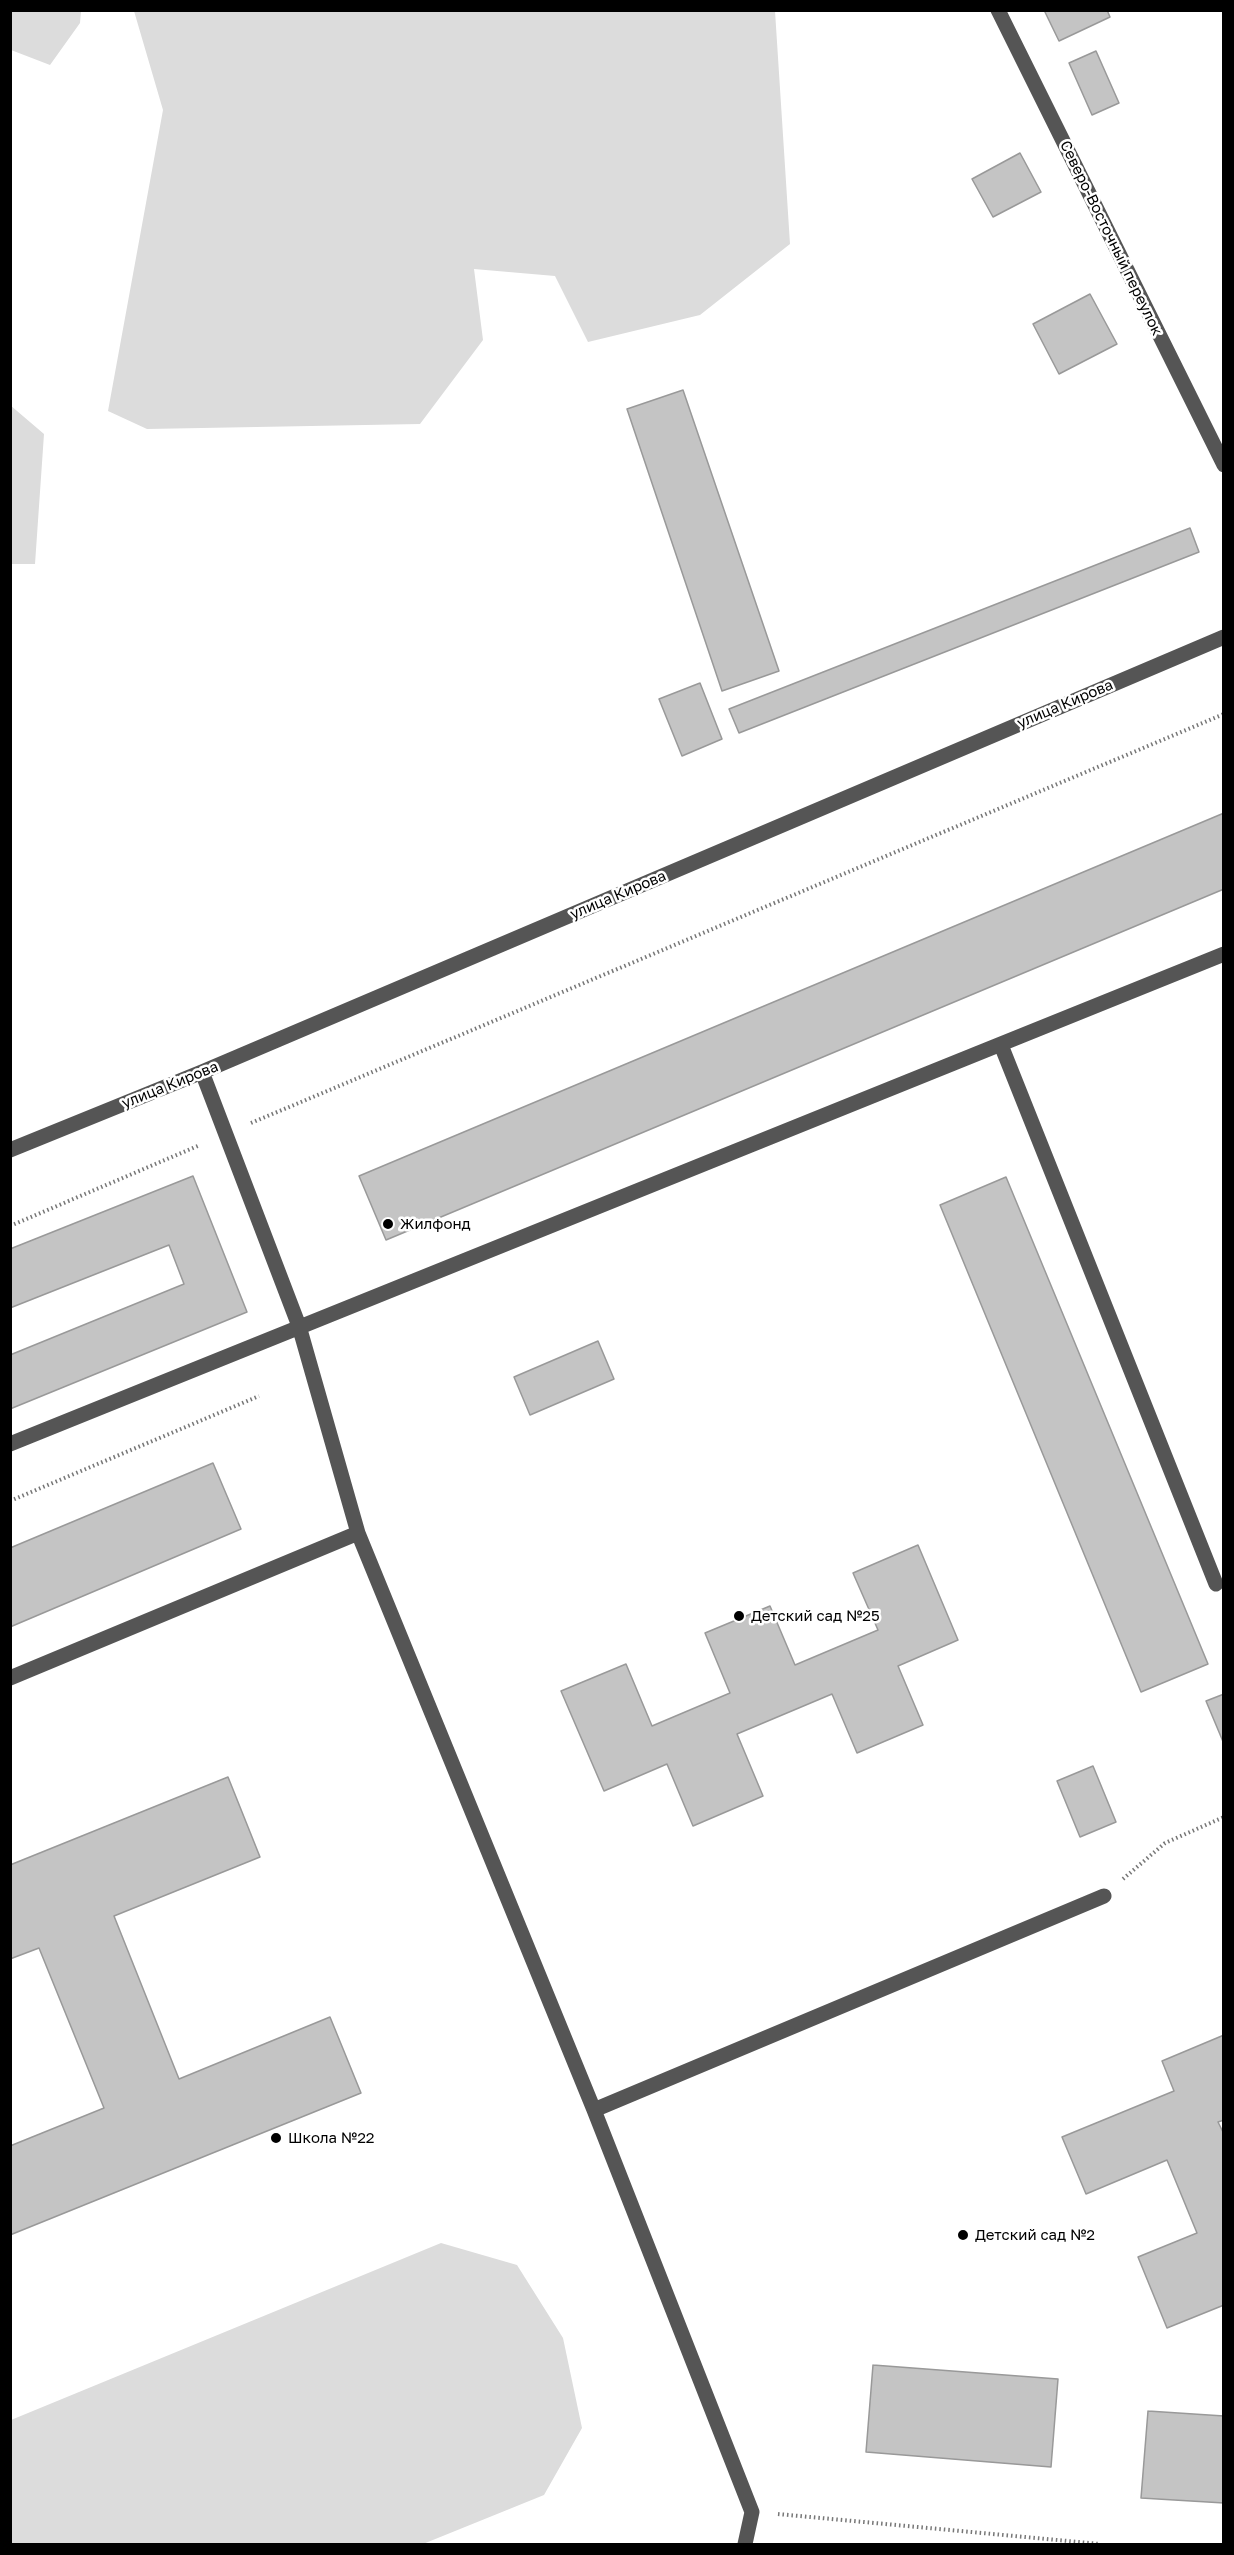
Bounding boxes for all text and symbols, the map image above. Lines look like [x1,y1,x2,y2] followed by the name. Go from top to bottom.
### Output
[1056,138,1166,338] street label: Северо-Восточный переулок
[1014,676,1116,732] street label: улица Кирова
[567,867,669,923] street label: улица Кирова
[119,1057,221,1113] street label: улица Кирова
[400,1215,471,1233] place label: Жилфонд
[381,1217,395,1231] marker: Жилфонд
[751,1607,880,1625] place label: Детский сад №25
[732,1609,746,1623] marker: Детский сад №25
[288,2129,375,2147] place label: Школа №22
[269,2131,283,2145] marker: Школа №22
[975,2226,1095,2244] place label: Детский сад №2
[956,2228,970,2242] marker: Детский сад №2

